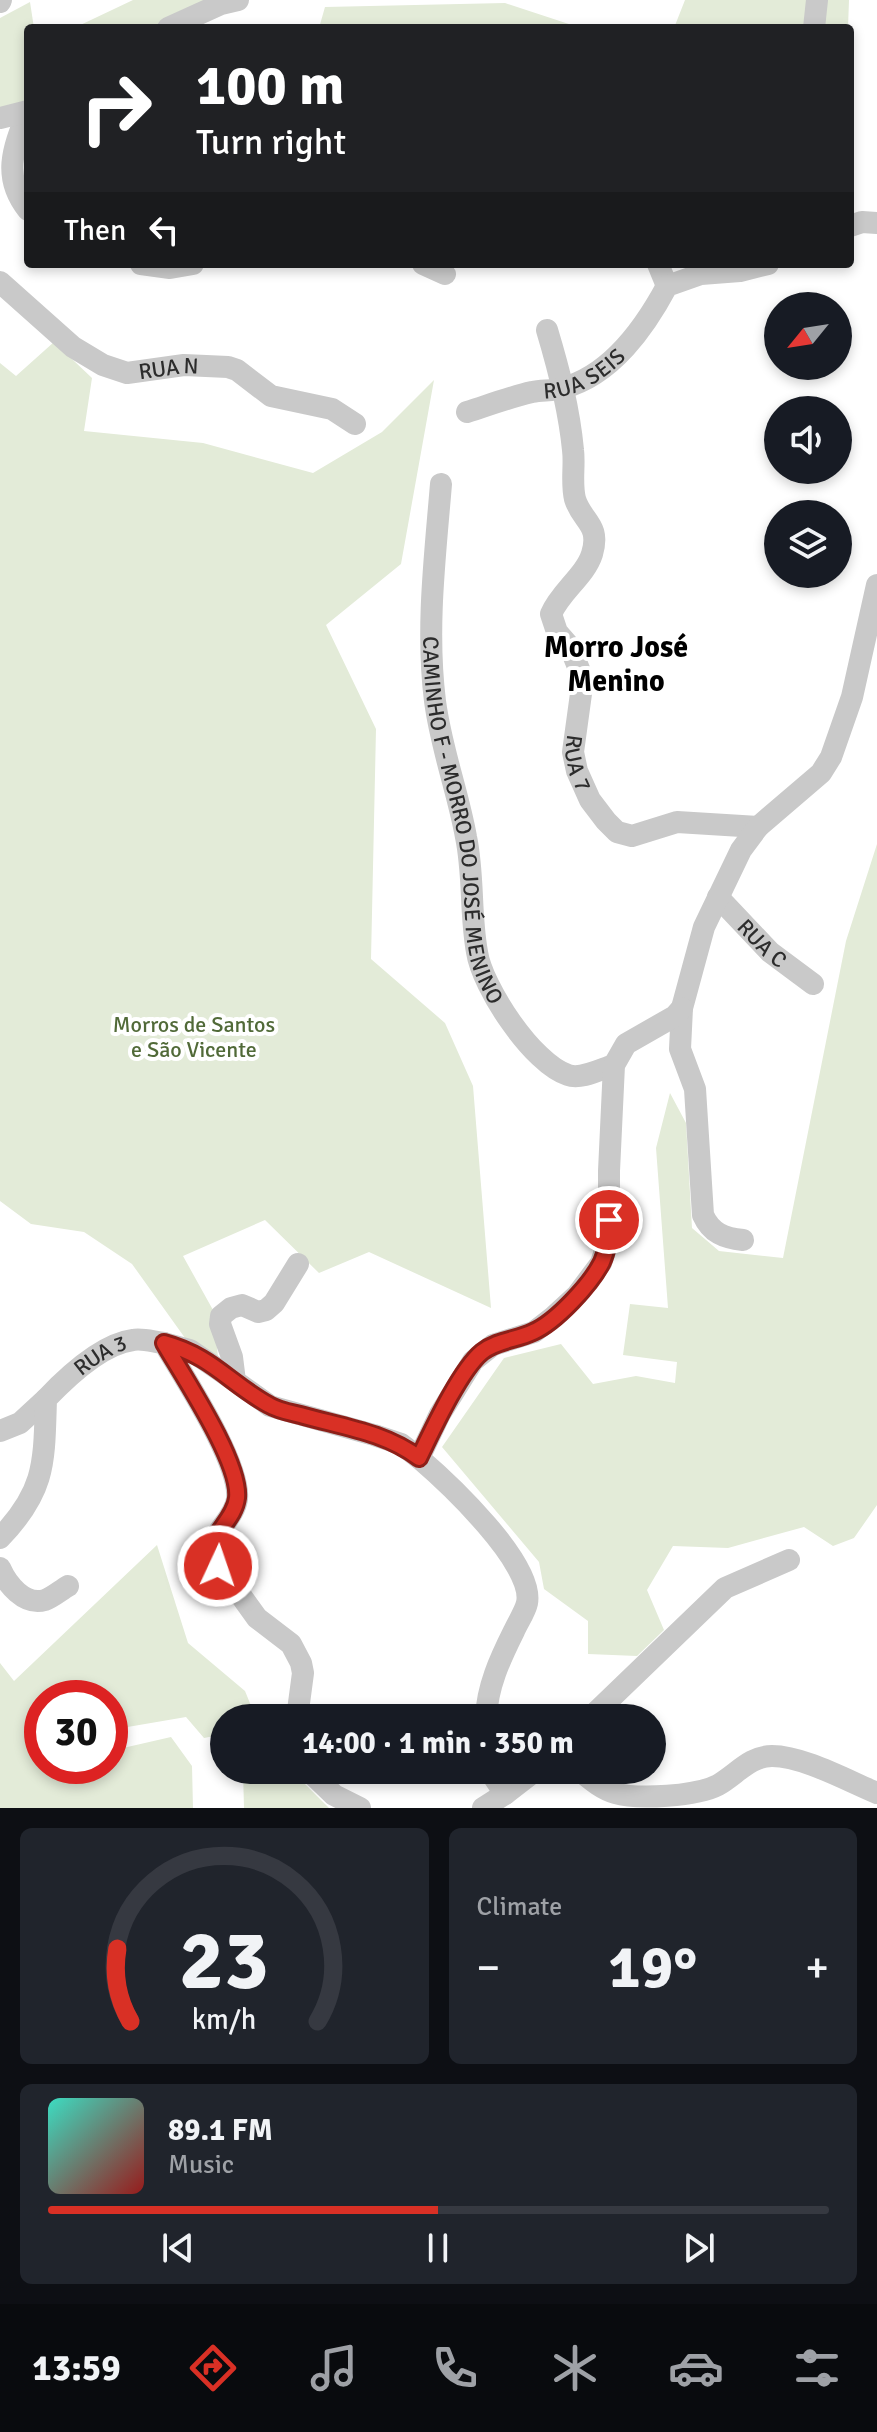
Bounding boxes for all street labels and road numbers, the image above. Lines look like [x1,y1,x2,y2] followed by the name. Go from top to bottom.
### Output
[542,342,630,404] street label: RUA SEIS
[137,352,199,385] street label: RUA N
[418,636,510,1009] street label: CAMINHO F - MORRO DO JOSÉ MENINO
[559,733,598,796] street label: RUA 7
[732,913,792,973] street label: RUA C
[68,1329,130,1381] street label: RUA 3

